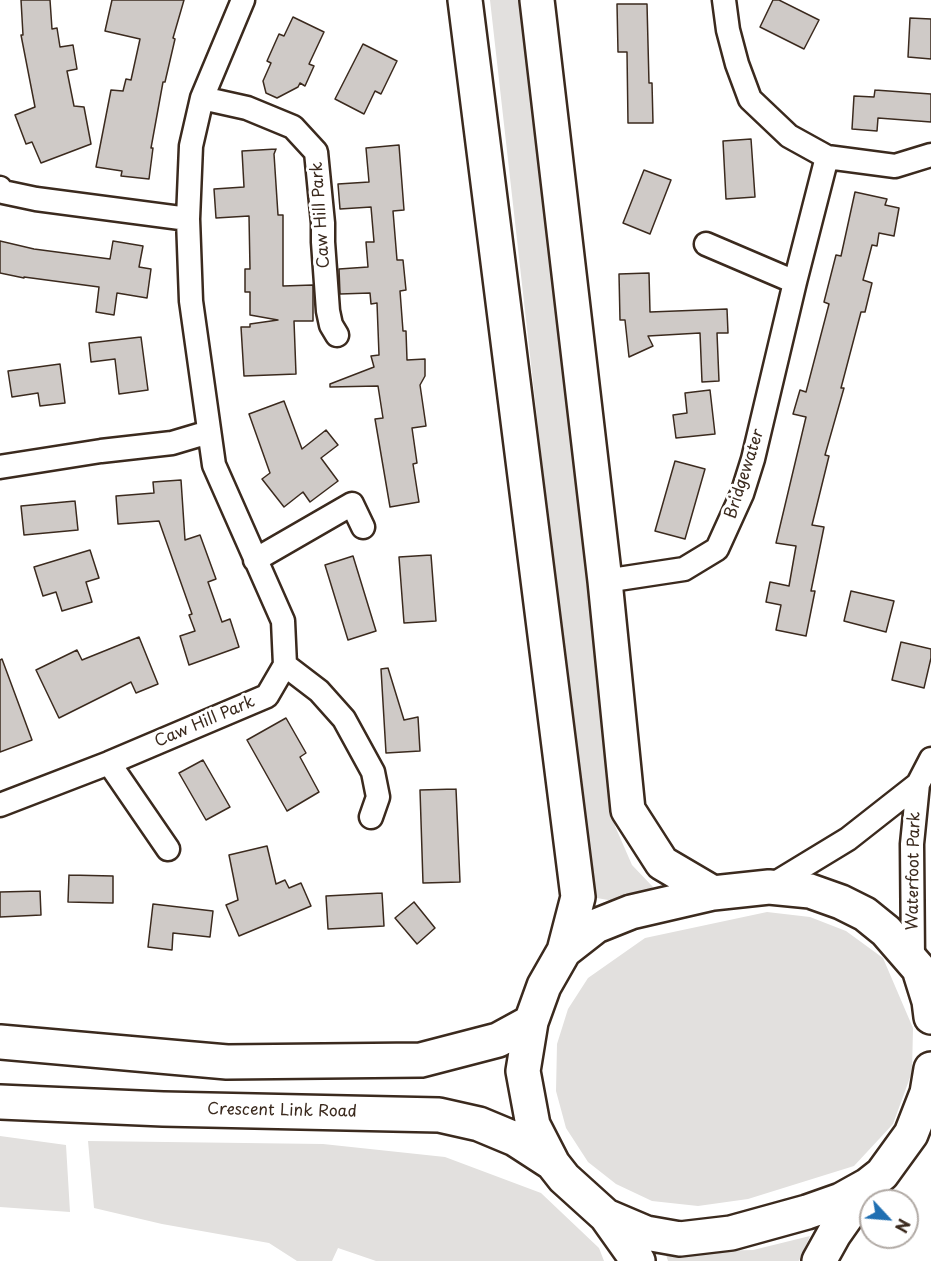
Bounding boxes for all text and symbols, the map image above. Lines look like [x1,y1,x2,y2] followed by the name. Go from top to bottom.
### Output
[308,161,334,269] street label: Caw Hill Park
[721,427,769,521] street label: Bridgewater
[152,692,258,752] street label: Caw Hill Park
[903,811,925,931] street label: Waterfoot Park
[207,1100,357,1122] street label: Crescent Link Road
[859,1189,919,1249] north arrow
[890,1215,917,1237] text: N

